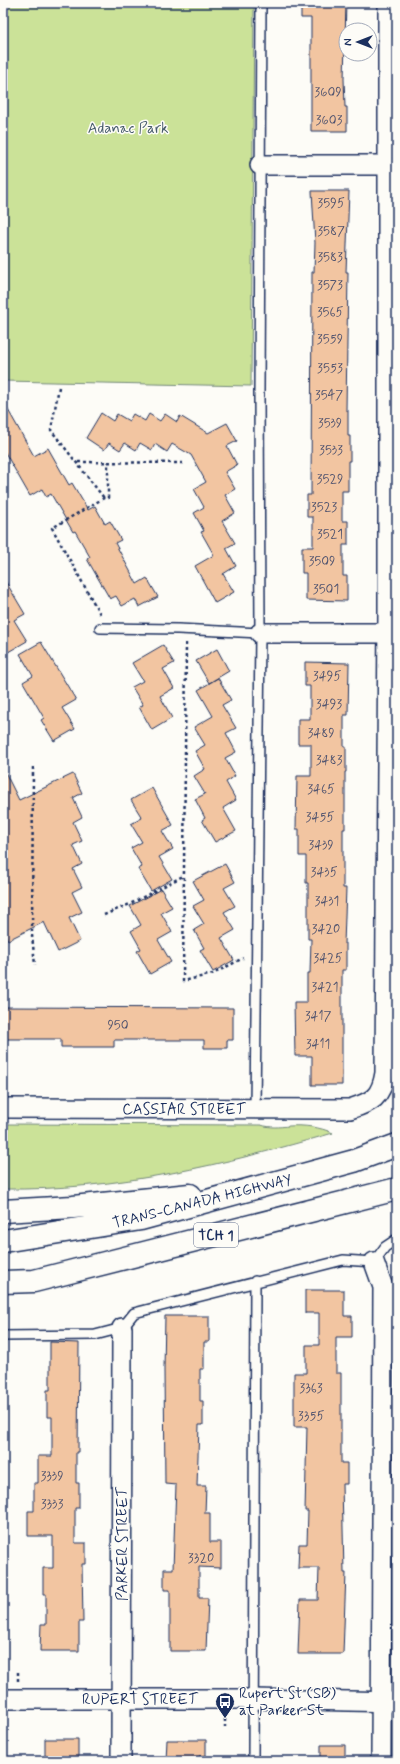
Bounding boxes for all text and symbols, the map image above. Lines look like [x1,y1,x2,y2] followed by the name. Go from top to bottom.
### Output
[338,22,378,62] north arrow
[342,38,356,46] text: N
[314,84,342,101] house number: 3609
[316,112,342,129] house number: 3603
[88,119,168,139] park label: Adanac Park
[317,195,345,212] house number: 3595
[317,223,345,240] house number: 3587
[317,249,343,266] house number: 3583
[317,277,343,294] house number: 3573
[317,304,344,321] house number: 3565
[317,331,343,348] house number: 3559
[317,360,343,377] house number: 3553
[315,387,343,404] house number: 3547
[318,415,342,432] house number: 3539
[319,442,343,459] house number: 3533
[317,471,343,488] house number: 3529
[311,499,337,516] house number: 3523
[317,526,343,543] house number: 3521
[308,553,336,570] house number: 3509
[313,581,339,598] house number: 3501
[313,668,341,685] house number: 3495
[316,696,342,713] house number: 3493
[307,725,335,742] house number: 3489
[316,752,342,769] house number: 3483
[307,781,335,798] house number: 3465
[306,809,335,826] house number: 3455
[308,837,334,854] house number: 3439
[311,864,338,881] house number: 3435
[315,893,339,910] house number: 3431
[312,921,340,938] house number: 3420
[313,950,343,967] house number: 3425
[311,979,339,996] house number: 3421
[305,1008,331,1025] house number: 3417
[107,1017,129,1034] house number: 950
[306,1036,330,1053] house number: 3411
[122,1100,247,1120] street label: CASSIAR STREET
[110,1170,294,1234] street label: TRANS-CANADA HIGHWAY
[194,1223,238,1247] road number: TCH 1
[299,1380,323,1397] house number: 3363
[298,1408,324,1425] house number: 3355
[40,1468,64,1485] house number: 3339
[113,1486,133,1601] street label: PARKER STREET
[41,1496,63,1513] house number: 3333
[188,1550,214,1567] house number: 3320
[239,1684,336,1721] place label: Rupert St (SB) at Parker St
[82,1690,199,1710] street label: RUPERT STREET
[214,1691,236,1719] bus stop icon: Rupert St (SB) at Parker St

